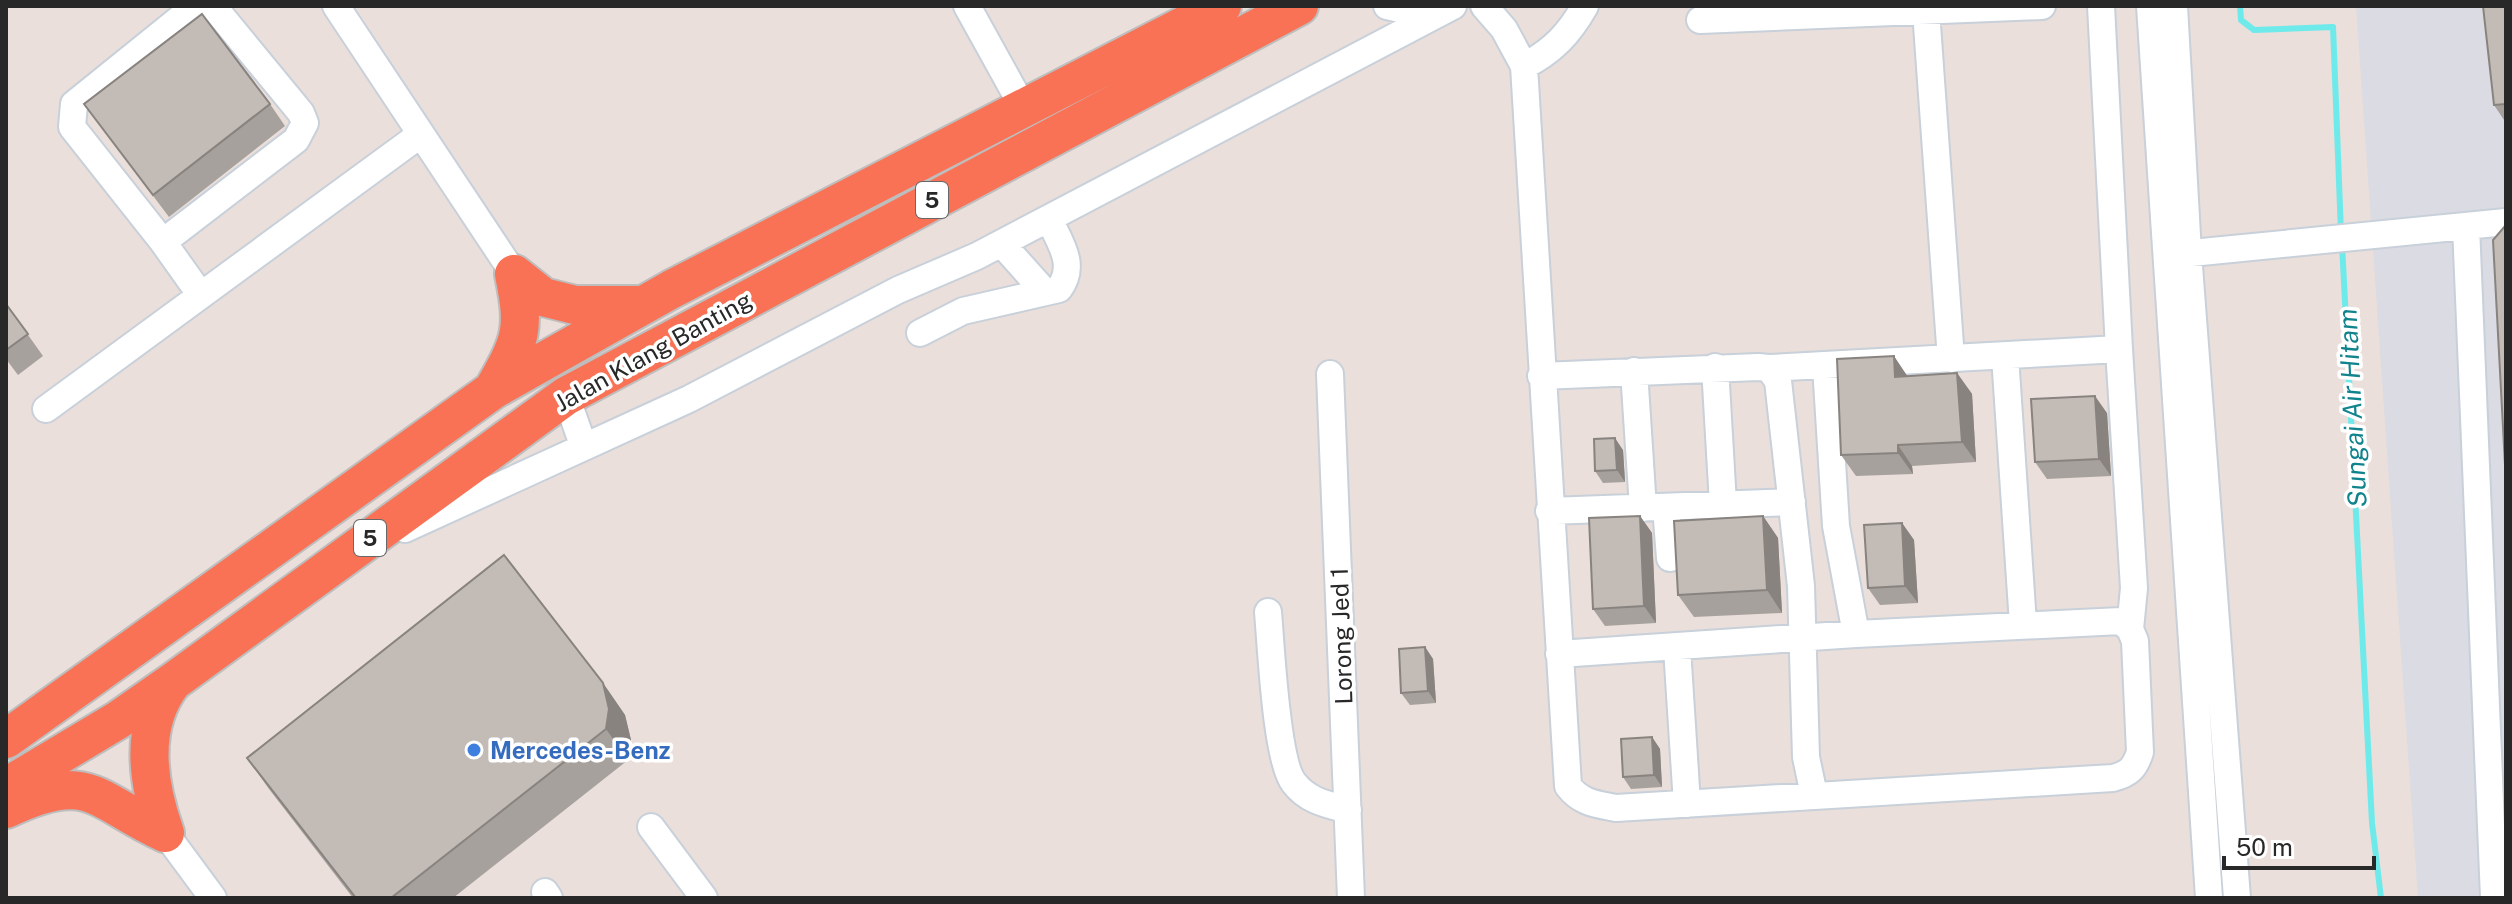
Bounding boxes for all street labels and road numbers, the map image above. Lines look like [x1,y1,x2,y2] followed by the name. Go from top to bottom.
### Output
[916,182,948,218] road number: 5
[550,285,756,417] street label: Jalan Klang Banting
[354,520,386,556] road number: 5
[1325,567,1357,705] street label: Lorong Jed 1

